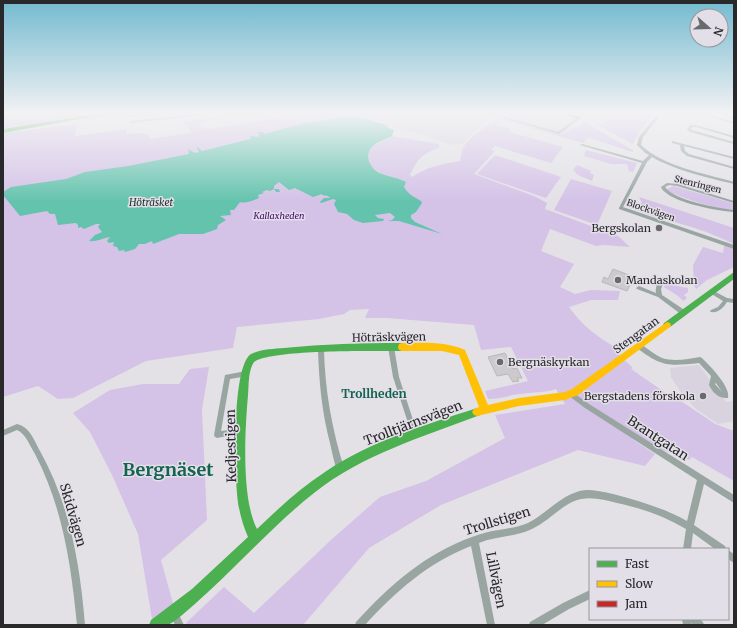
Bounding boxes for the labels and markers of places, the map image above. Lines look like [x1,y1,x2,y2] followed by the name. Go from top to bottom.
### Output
[591,221,652,235] place label: Bergskolan
[654,223,664,233] marker: Bergskolan
[626,273,698,287] place label: Mandaskolan
[613,275,623,285] marker: Mandaskolan
[508,355,590,369] place label: Bergnäskyrkan
[495,357,505,367] marker: Bergnäskyrkan
[584,389,695,403] place label: Bergstadens förskola
[698,391,708,401] marker: Bergstadens förskola

